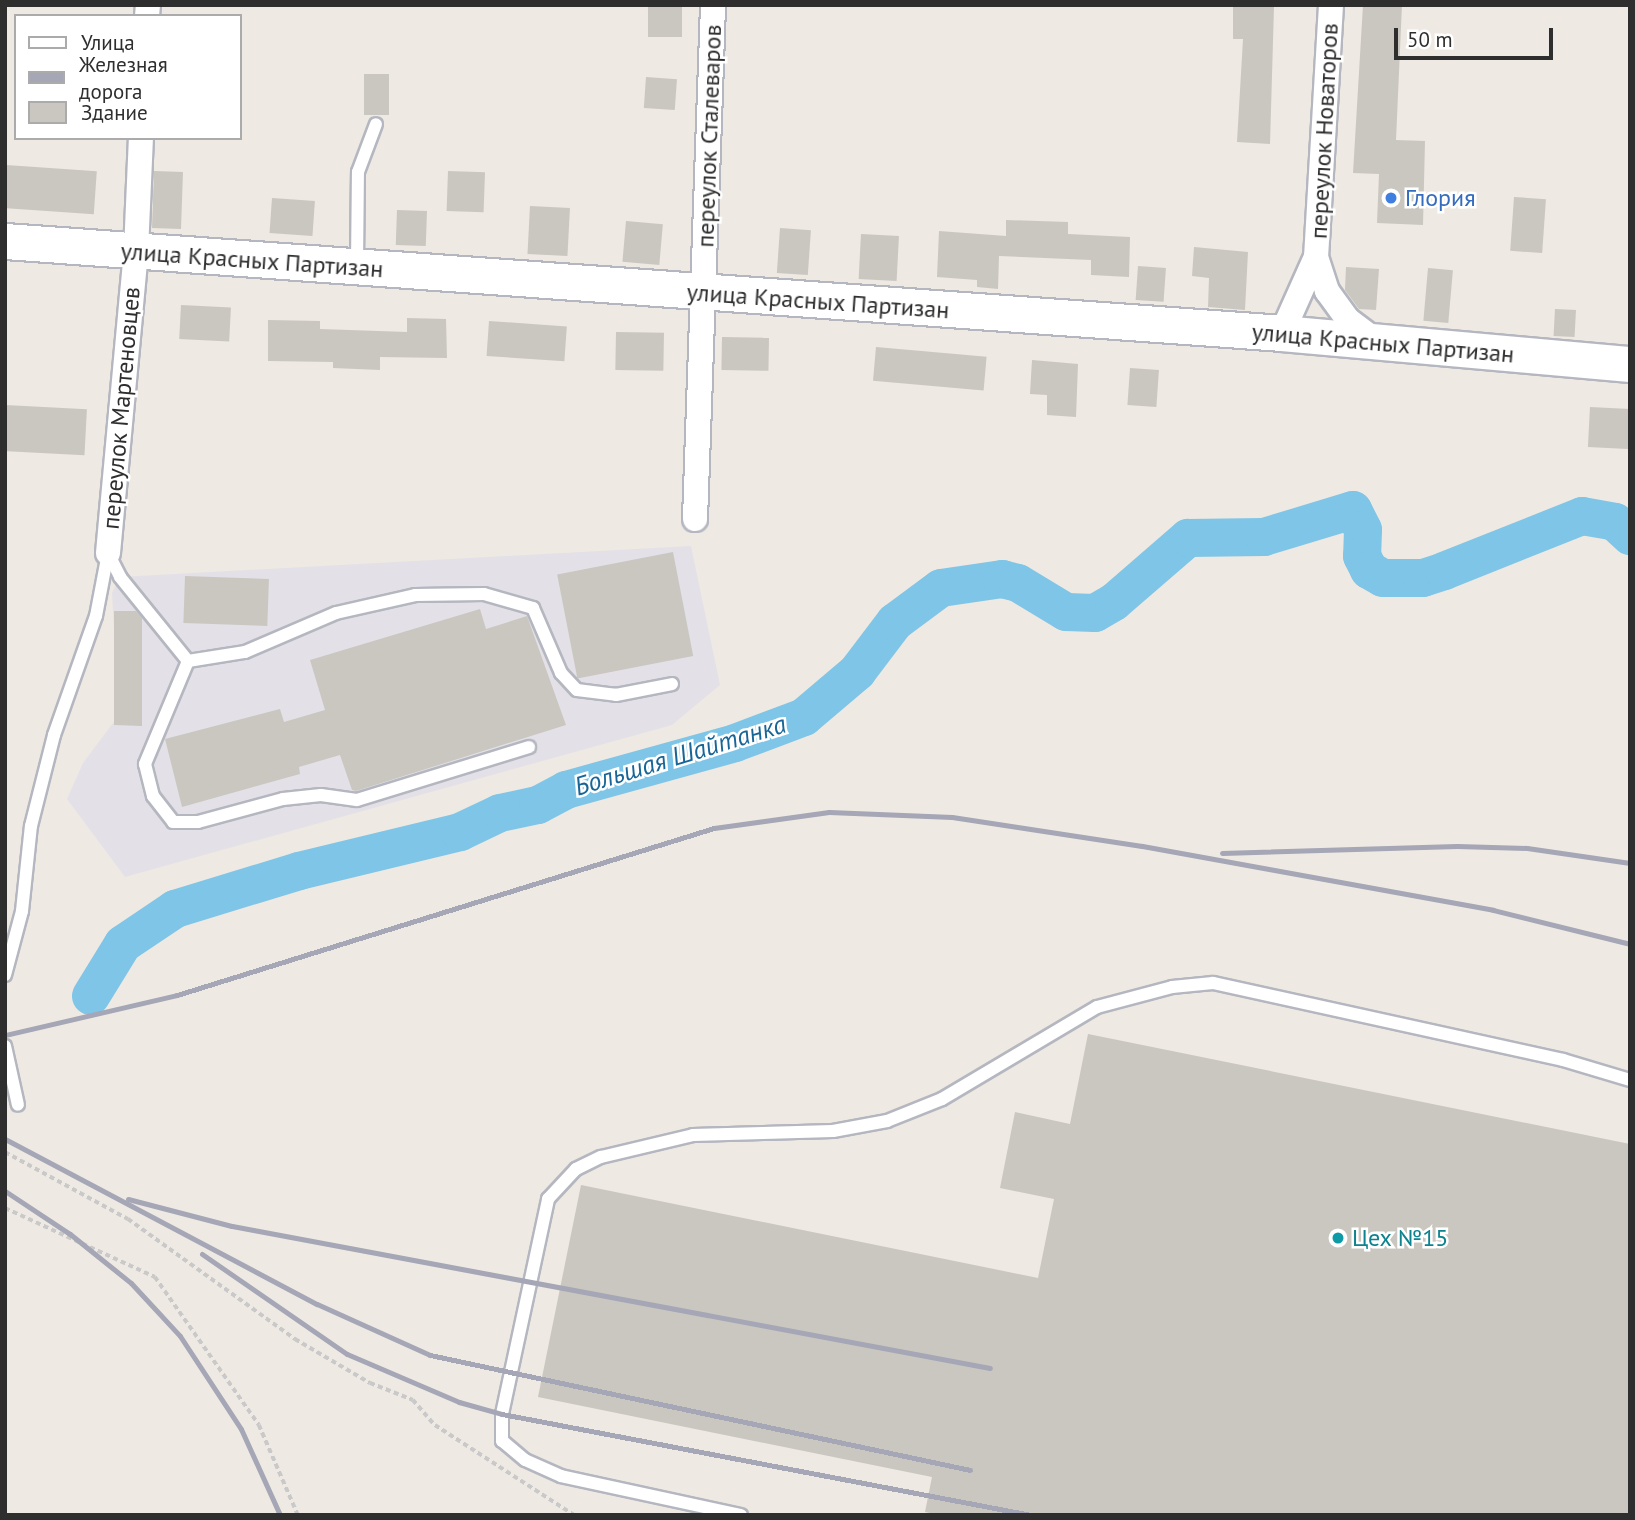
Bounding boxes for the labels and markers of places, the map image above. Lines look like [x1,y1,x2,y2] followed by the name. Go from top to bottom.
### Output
[1405,184,1476,212] place label: Глория
[1383,190,1399,206] marker: Глория
[1352,1224,1449,1252] place label: Цех №15
[1330,1230,1346,1246] marker: Цех №15

